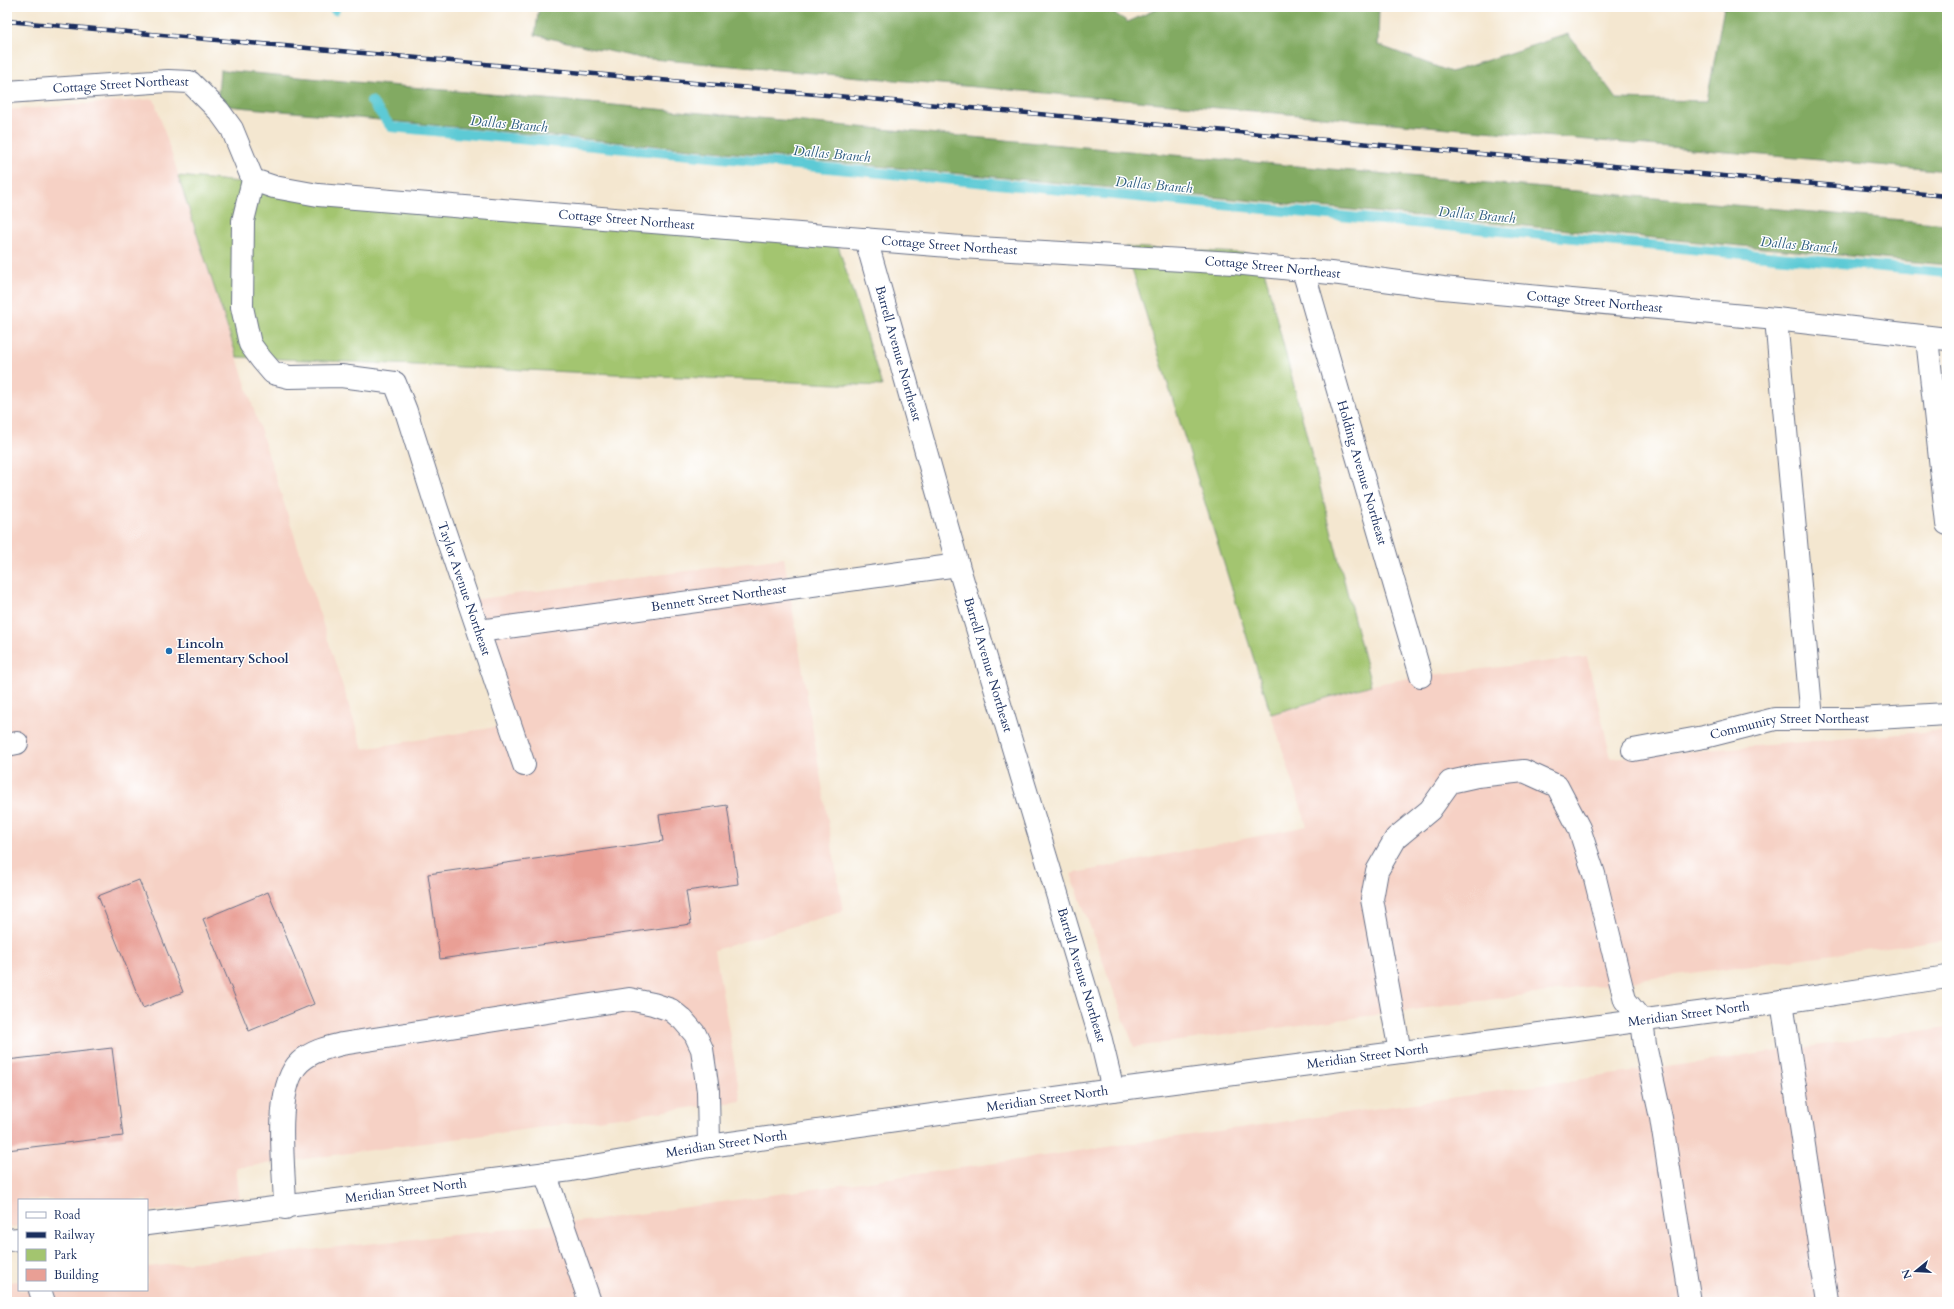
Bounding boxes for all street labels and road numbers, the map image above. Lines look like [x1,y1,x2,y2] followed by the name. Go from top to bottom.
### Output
[52,72,189,98] street label: Cottage Street Northeast
[558,205,695,234] street label: Cottage Street Northeast
[881,232,1018,259] street label: Cottage Street Northeast
[1204,252,1341,283] street label: Cottage Street Northeast
[871,284,926,423] street label: Barrell Avenue Northeast
[1526,287,1663,317] street label: Cottage Street Northeast
[1332,398,1391,547] street label: Holding Avenue Northeast
[433,519,495,658] street label: Taylor Avenue Northeast
[650,580,787,616] street label: Bennett Street Northeast
[959,595,1017,734] street label: Barrell Avenue Northeast
[1708,709,1869,744] street label: Community Street Northeast
[1053,906,1110,1044] street label: Barrell Avenue Northeast
[1627,997,1751,1031] street label: Meridian Street North
[1306,1040,1429,1073] street label: Meridian Street North
[985,1082,1109,1116] street label: Meridian Street North
[664,1126,788,1162] street label: Meridian Street North
[344,1174,468,1208] street label: Meridian Street North

